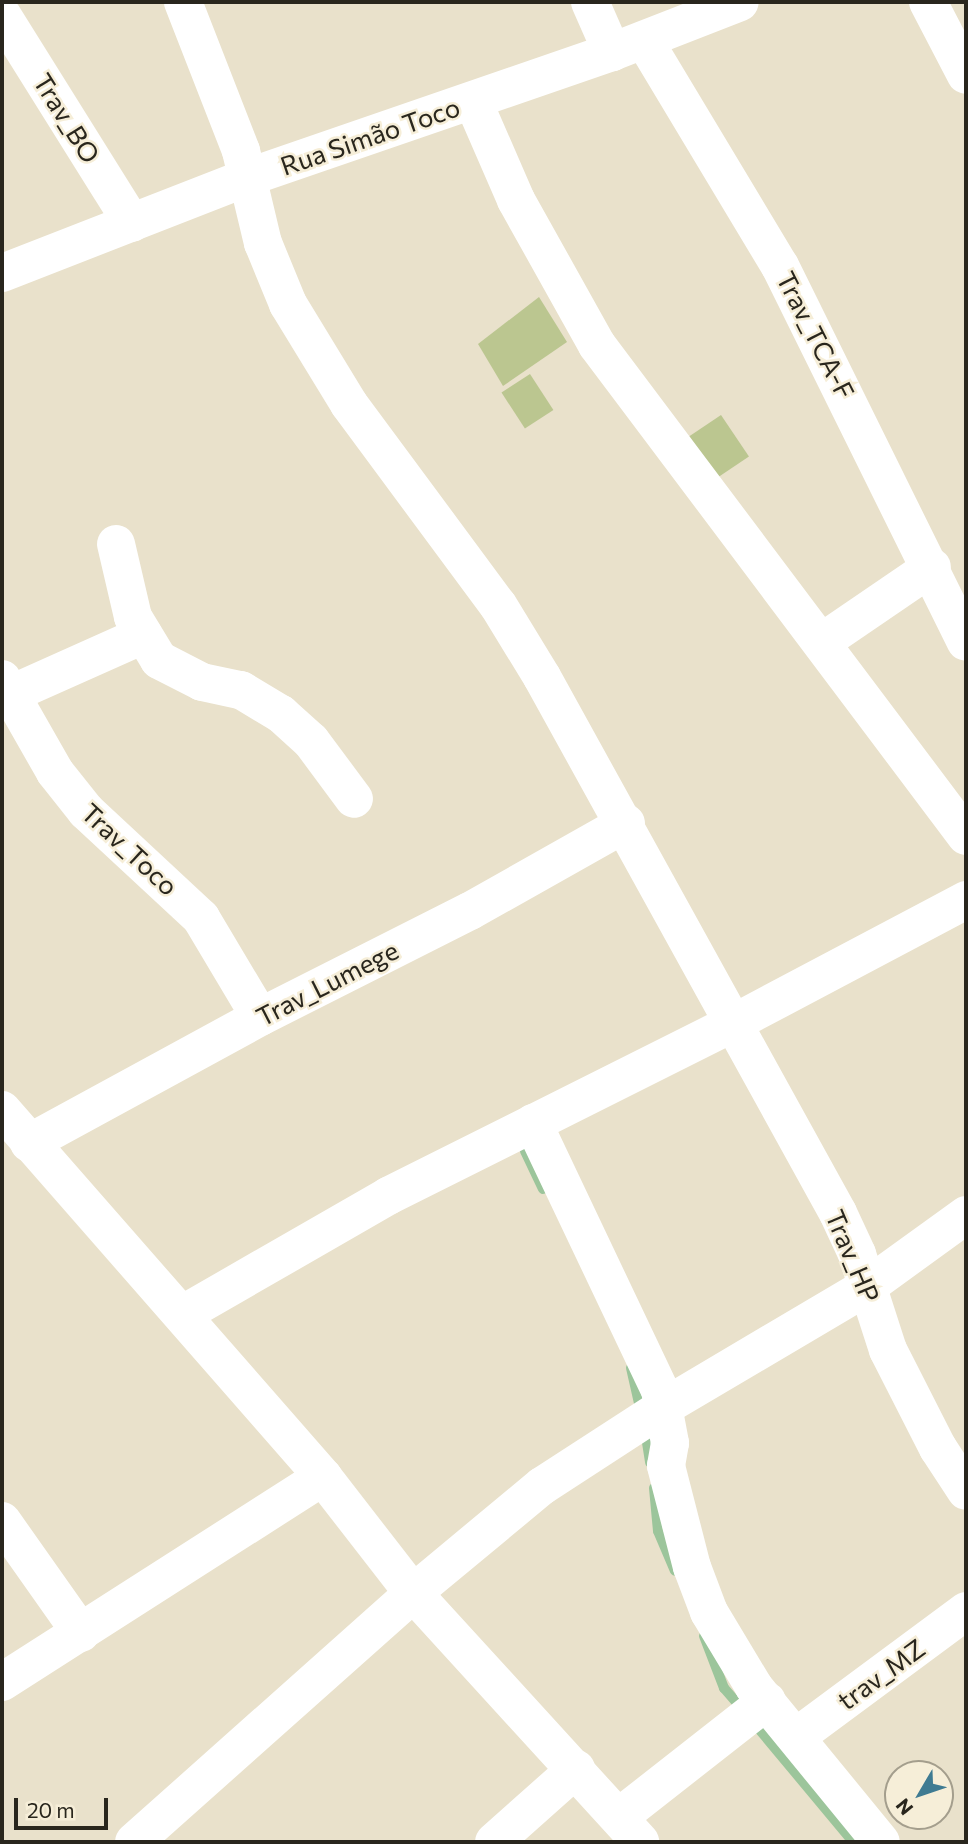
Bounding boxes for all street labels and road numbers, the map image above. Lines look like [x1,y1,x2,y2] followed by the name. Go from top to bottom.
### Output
[27,67,107,169] street label: Trav_BO
[276,91,464,181] street label: Rua Simão Toco
[771,266,861,404] street label: Trav_TCA-F
[75,797,185,901] street label: Trav_Toco
[251,934,403,1032] street label: Trav_Lumege
[820,1205,886,1307] street label: Trav_HP
[831,1632,931,1716] street label: trav_MZ

